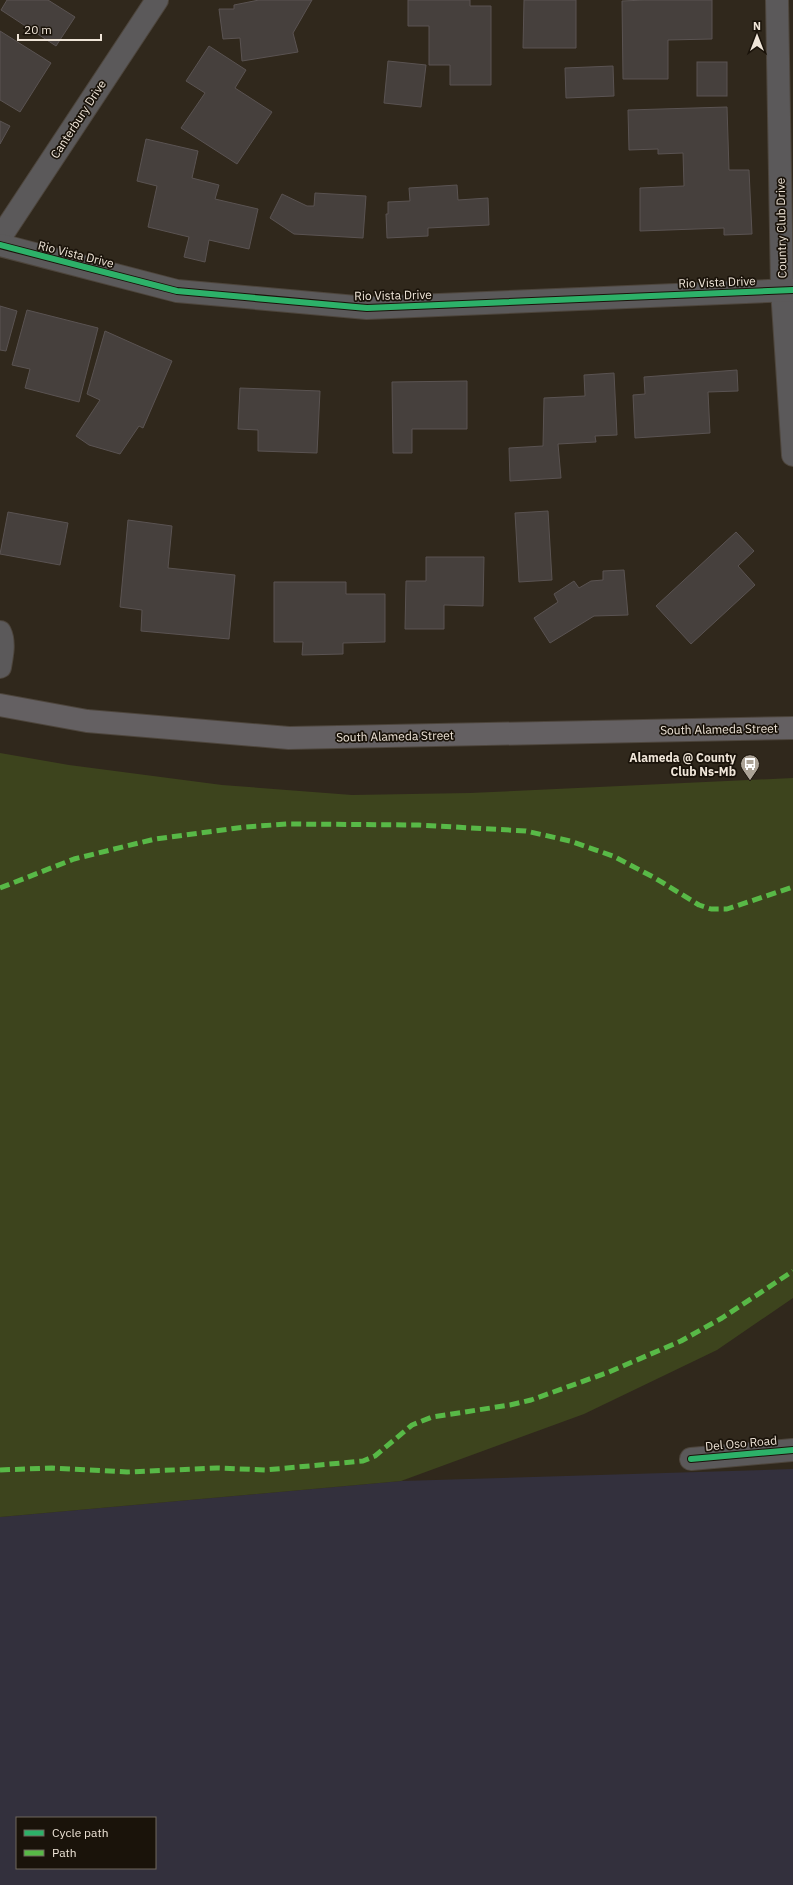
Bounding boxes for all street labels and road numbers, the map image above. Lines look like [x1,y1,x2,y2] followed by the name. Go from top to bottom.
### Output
[47,76,109,161] street label: Canterbury Drive
[773,177,789,278] street label: Country Club Drive
[37,237,116,271] street label: Rio Vista Drive
[678,273,756,291] street label: Rio Vista Drive
[354,287,432,303] street label: Rio Vista Drive
[660,720,778,738] street label: South Alameda Street
[336,727,454,745] street label: South Alameda Street
[704,1432,778,1454] street label: Del Oso Road

